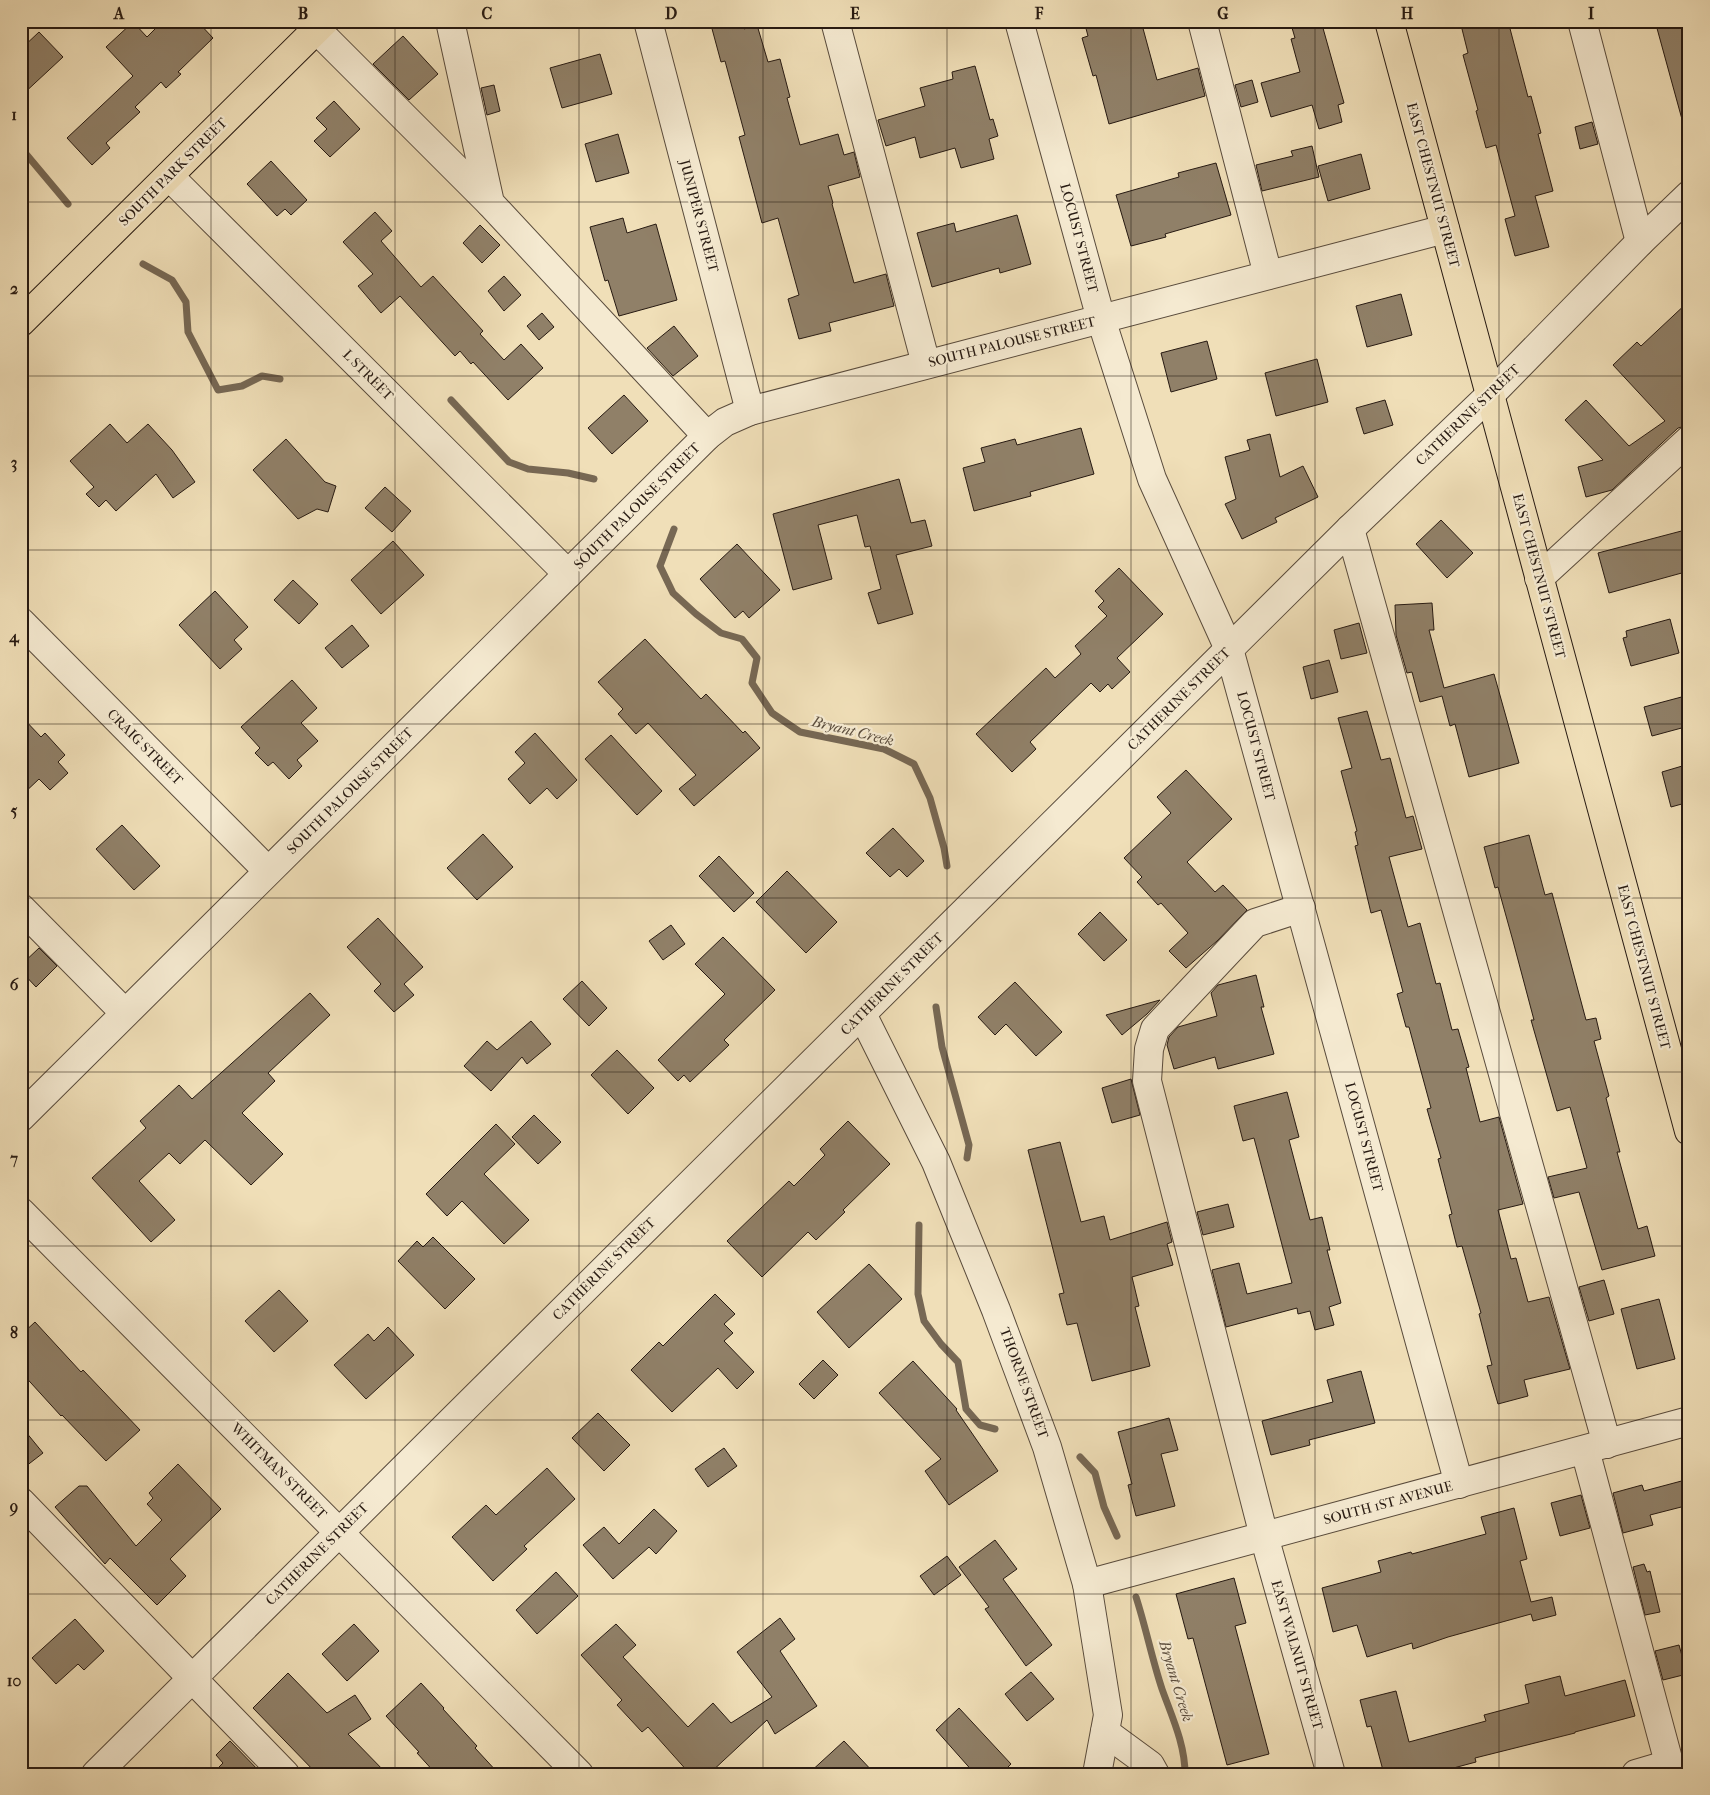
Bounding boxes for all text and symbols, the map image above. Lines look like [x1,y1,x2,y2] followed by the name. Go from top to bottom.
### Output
[113,4,125,23] text: A
[298,4,308,23] text: B
[482,4,493,23] text: C
[665,4,677,23] text: D
[850,4,860,23] text: E
[1034,4,1044,23] text: F
[1217,4,1229,23] text: G
[1401,4,1414,23] text: H
[1588,4,1595,23] text: I
[1403,101,1463,270] street label: EAST CHESTNUT STREET
[11,105,17,124] text: 1
[115,114,231,230] street label: SOUTH PARK STREET
[676,157,722,275] street label: JUNIPER STREET
[1056,181,1102,295] street label: LOCUST STREET
[10,279,18,298] text: 2
[927,313,1098,371] street label: SOUTH PALOUSE STREET
[339,346,397,404] street label: L STREET
[1412,360,1524,469] street label: CATHERINE STREET
[570,439,704,573] street label: SOUTH PALOUSE STREET
[11,453,17,473] text: 3
[1509,492,1569,661] street label: EAST CHESTNUT STREET
[8,627,20,647] text: 4
[1124,644,1234,754] street label: CATHERINE STREET
[1233,689,1279,803] street label: LOCUST STREET
[104,706,187,789] street label: CRAIG STREET
[809,712,896,750] water label: Bryant Creek
[283,724,417,858] street label: SOUTH PALOUSE STREET
[11,801,18,820] text: 5
[1614,883,1674,1052] street label: EAST CHESTNUT STREET
[837,929,947,1039] street label: CATHERINE STREET
[10,975,19,994] text: 6
[1341,1080,1387,1194] street label: LOCUST STREET
[9,1149,18,1168] text: 7
[549,1214,659,1324] street label: CATHERINE STREET
[10,1323,18,1342] text: 8
[996,1325,1052,1441] street label: THORNE STREET
[227,1419,331,1523] street label: WHITMAN STREET
[1322,1477,1455,1528] street label: SOUTH 1ST AVENUE
[9,1497,18,1517] text: 9
[262,1499,372,1609] street label: CATHERINE STREET
[1267,1578,1327,1732] street label: EAST WALNUT STREET
[1155,1637,1197,1724] water label: Bryant Creek
[7,1671,21,1690] text: 10

